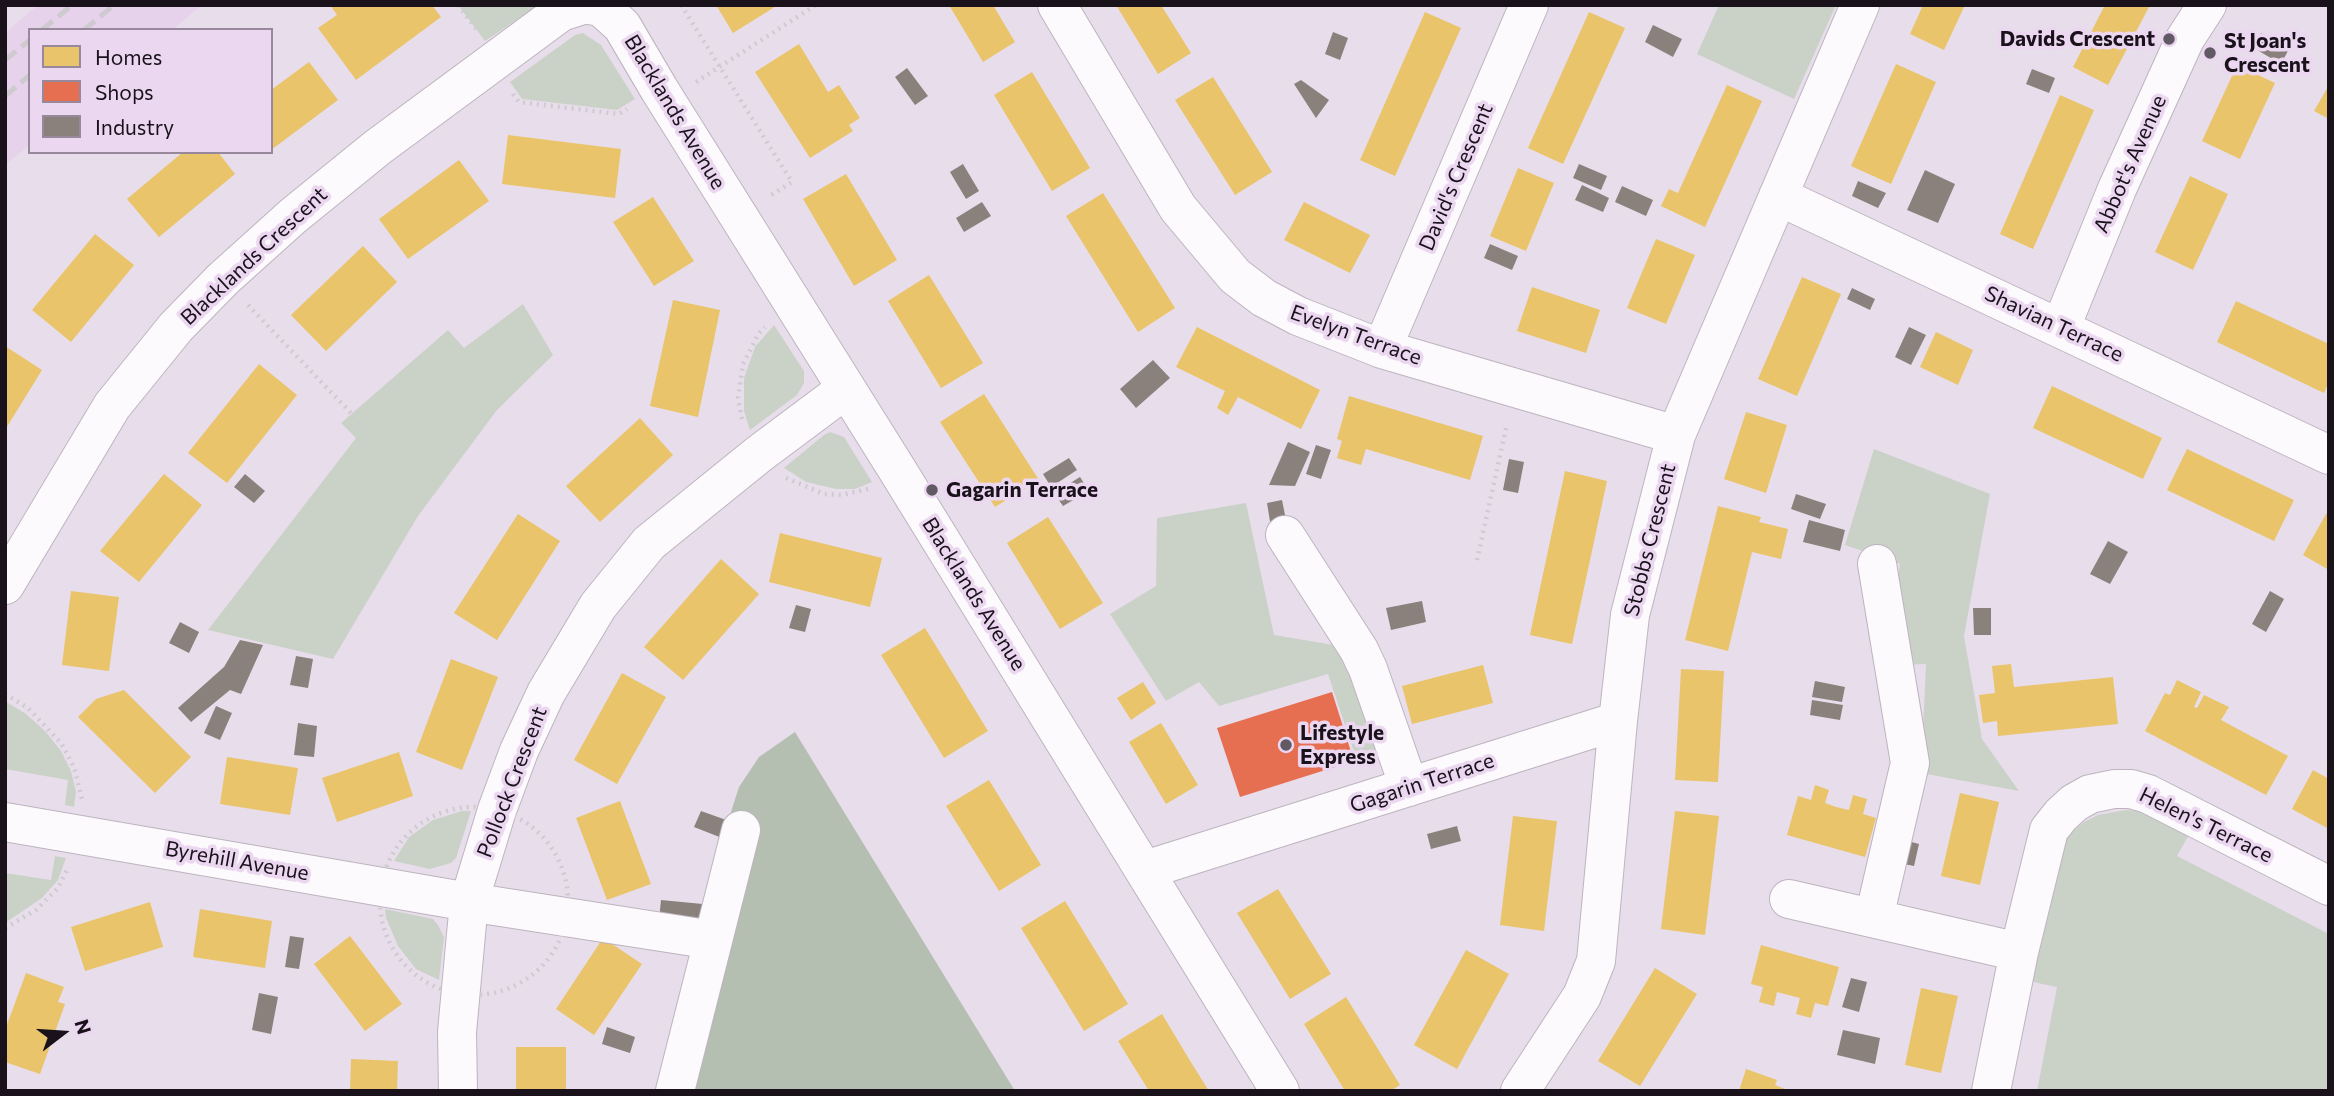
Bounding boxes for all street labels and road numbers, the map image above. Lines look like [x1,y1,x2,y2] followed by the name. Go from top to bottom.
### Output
[619,30,731,194] street label: Blacklands Avenue
[2088,91,2172,237] street label: Abbot's Avenue
[1414,100,1498,254] street label: David's Crescent
[176,182,332,330] street label: Blacklands Crescent
[1981,281,2127,367] street label: Shavian Terrace
[1287,300,1425,370] street label: Evelyn Terrace
[1619,461,1681,619] street label: Stobbs Crescent
[917,513,1031,675] street label: Blacklands Avenue
[472,703,552,861] street label: Pollock Crescent
[1347,748,1497,818] street label: Gagarin Terrace
[2135,782,2277,868] street label: Helen's Terrace
[163,836,311,886] street label: Byrehill Avenue

